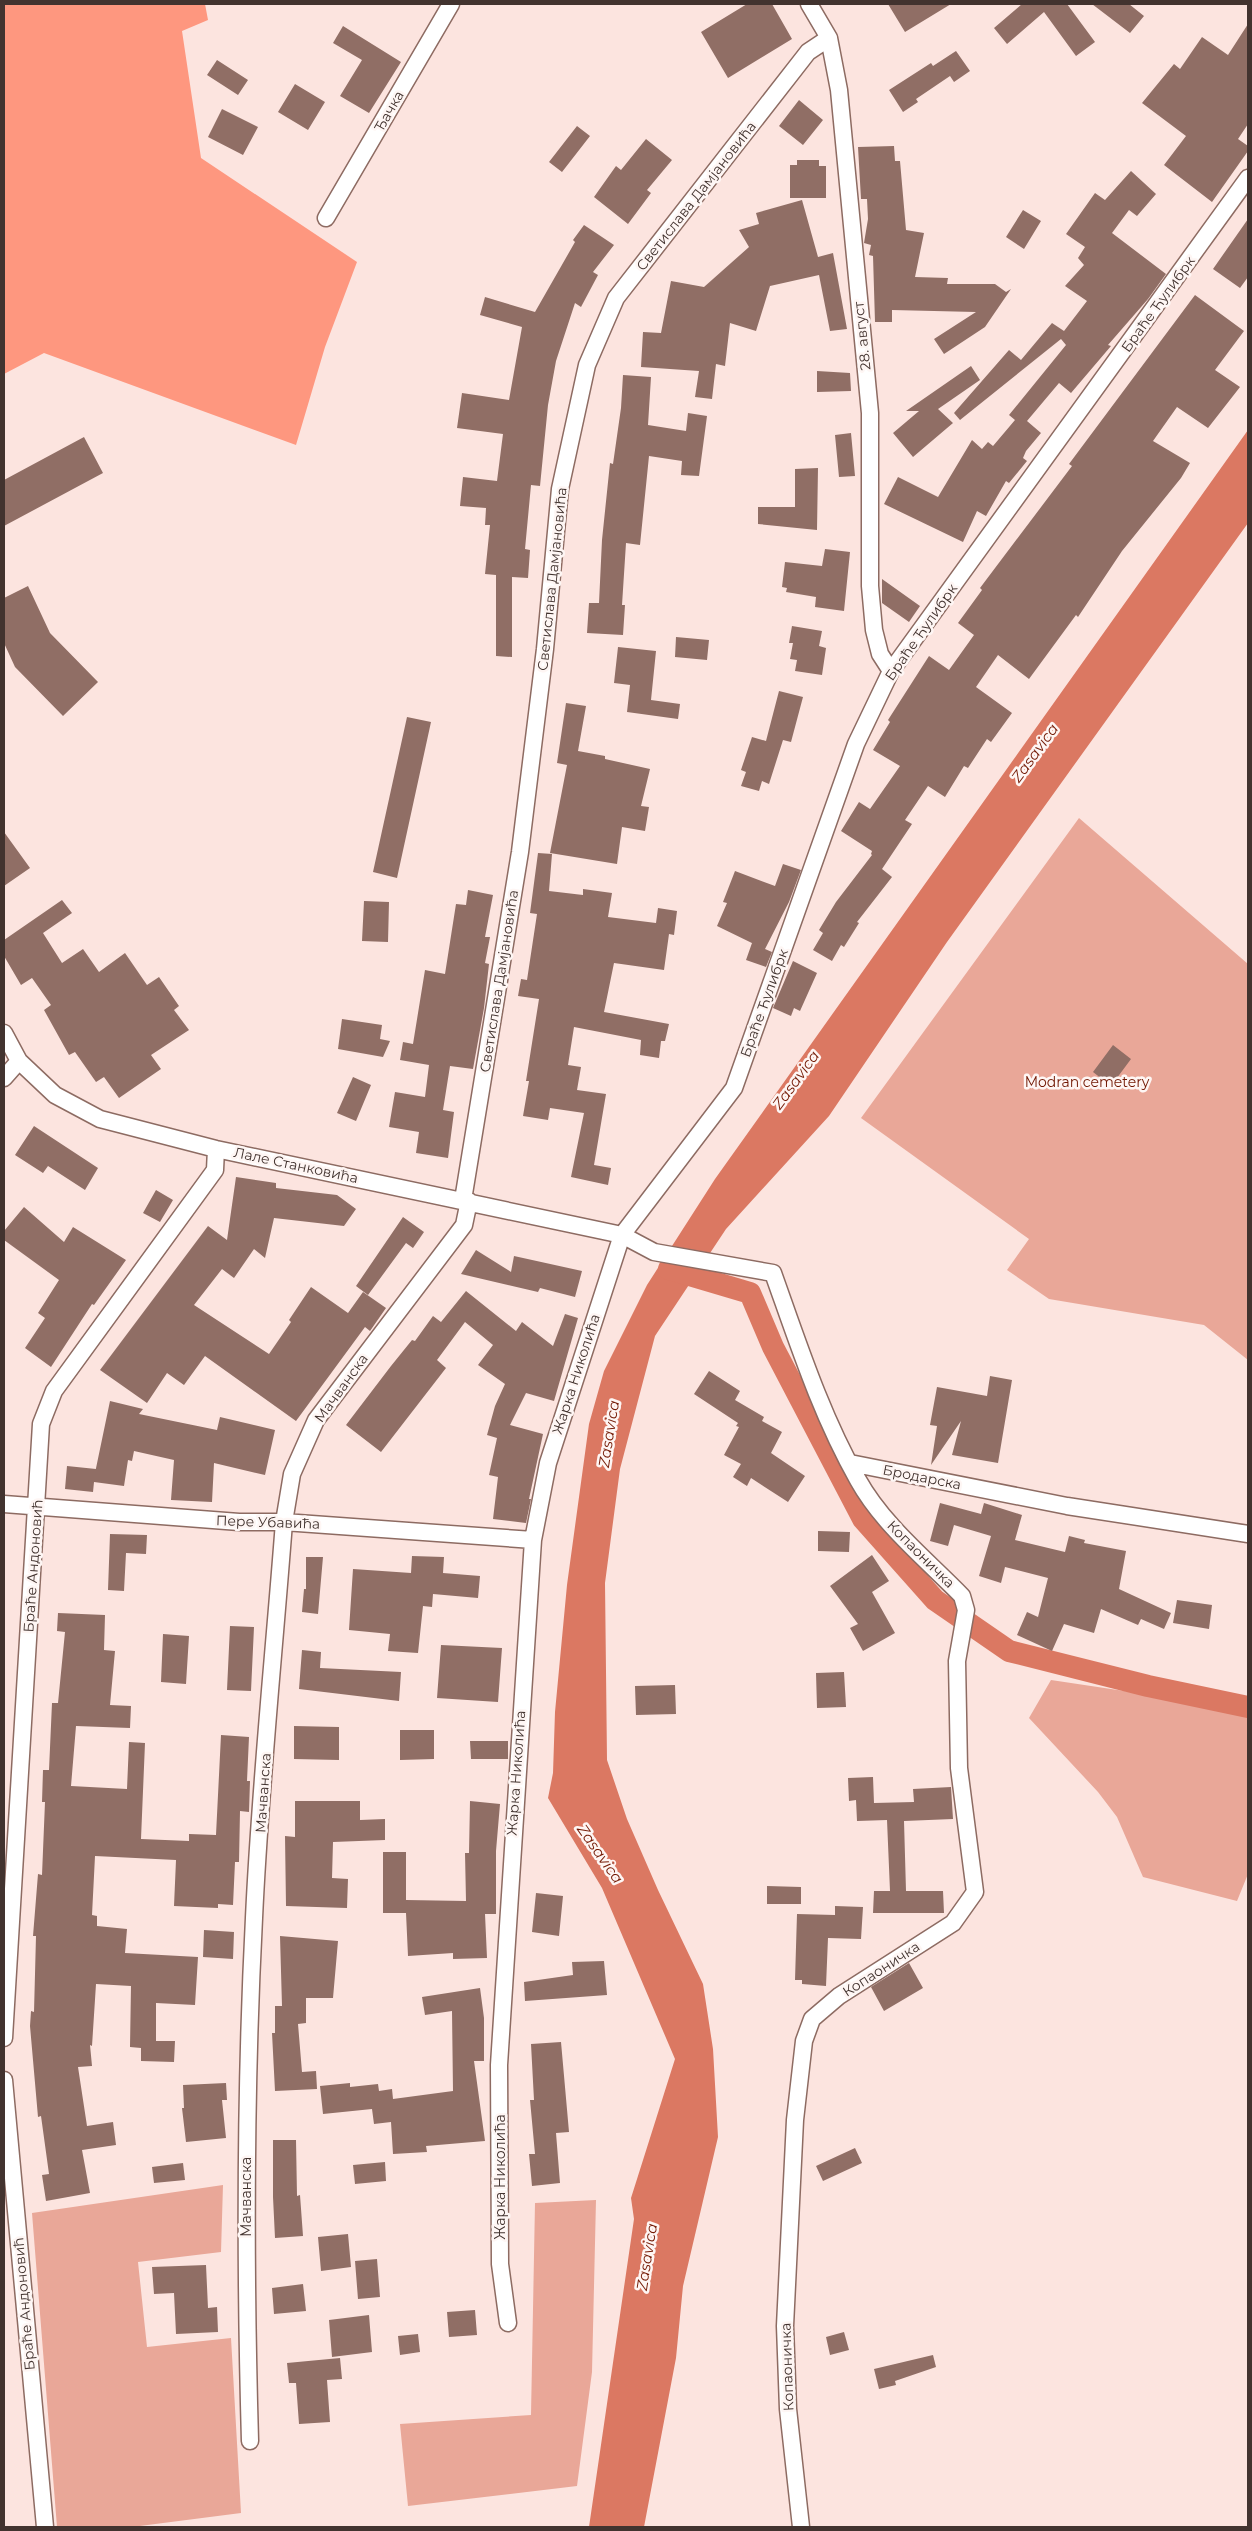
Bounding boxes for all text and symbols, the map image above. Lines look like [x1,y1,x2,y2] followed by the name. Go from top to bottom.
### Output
[370,87,408,135] street label: Ђачка
[632,118,760,274] street label: Светислава Дамјановића
[1117,253,1199,355] street label: Браће Ћулибрк
[849,300,875,371] street label: 28. август
[533,486,571,672] street label: Светислава Дамјановића
[881,580,961,684] street label: Браће Ћулибрк
[1006,720,1062,787] water label: Zasavica
[476,888,522,1074] street label: Светислава Дамјановића
[736,946,792,1060] street label: Браће Ћулибрк
[767,1047,823,1114] water label: Zasavica
[1025,1073,1150,1091] park label: Modran cemetery
[232,1143,360,1187] street label: Лале Станковића
[548,1312,604,1436] street label: Жарка Николића
[310,1350,372,1426] street label: Мачванска
[594,1399,623,1470] water label: Zasavica
[881,1461,963,1493] street label: Бродарска
[19,1499,47,1633] street label: Браће Андоновић
[216,1511,320,1533] street label: Пере Убавића
[883,1516,959,1592] street label: Копаоничка
[503,1710,529,1836] street label: Жарка Николића
[251,1752,275,1834] street label: Мачванска
[573,1820,628,1887] water label: Zasavica
[839,1937,923,2001] street label: Копаоничка
[491,2114,509,2240] street label: Жарка Николића
[237,2157,255,2237] street label: Мачванска
[632,2222,661,2293] water label: Zasavica
[9,2237,39,2371] street label: Браће Андоновић
[776,2322,798,2412] street label: Копаоничка

